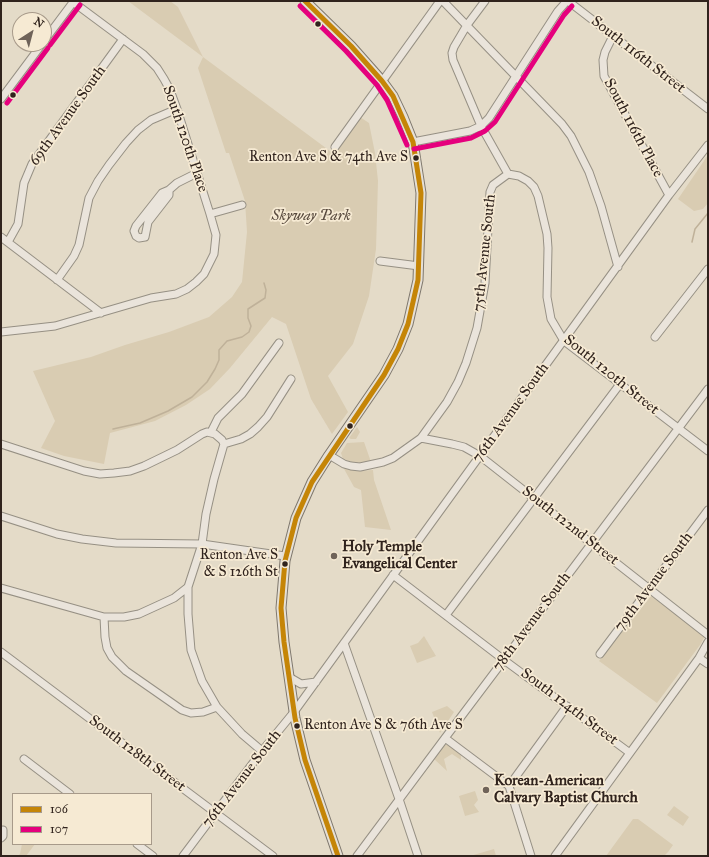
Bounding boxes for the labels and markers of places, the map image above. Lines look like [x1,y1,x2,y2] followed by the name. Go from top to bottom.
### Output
[313,19,323,29] unlabelled marker
[8,90,18,100] unlabelled marker
[249,150,408,166] place label: Renton Ave S & 74th Ave S
[411,153,421,163] marker: Renton Ave S & 74th Ave S
[345,421,355,431] unlabelled marker
[342,538,457,573] place label: Holy Temple Evangelical Center
[200,548,278,580] place label: Renton Ave S & S 126th St
[329,551,339,561] marker: Holy Temple Evangelical Center
[280,559,290,569] marker: Renton Ave S & S 126th St
[304,718,463,734] place label: Renton Ave S & 76th Ave S
[292,721,302,731] marker: Renton Ave S & 76th Ave S
[494,772,638,807] place label: Korean-American Calvary Baptist Church
[481,785,491,795] marker: Korean-American Calvary Baptist Church

